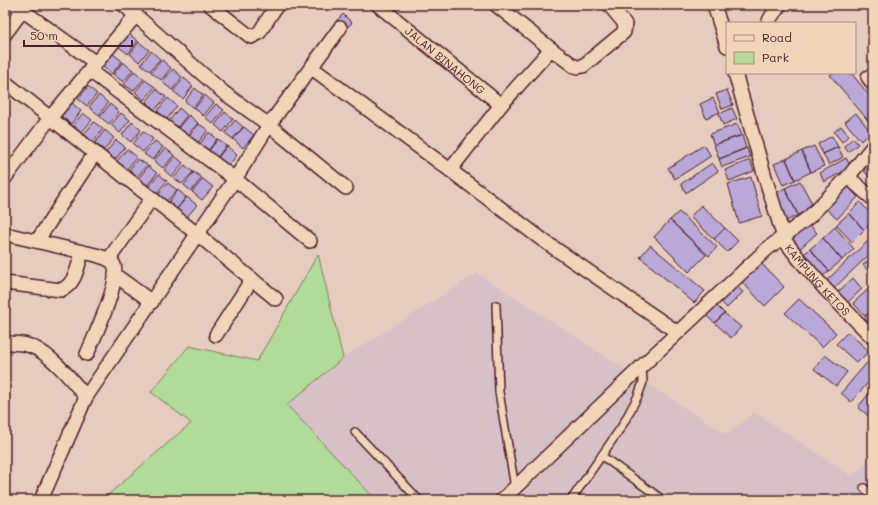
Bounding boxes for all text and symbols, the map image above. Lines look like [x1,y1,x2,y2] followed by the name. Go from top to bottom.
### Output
[24,22,132,48] scale bar
[726,22,856,74] legend
[402,23,489,97] street label: JALAN BINAHONG
[30,27,58,43] text: 50 m
[762,29,792,45] text: Road
[762,49,789,65] text: Park
[782,240,854,318] street label: KAMPUNG KETOS

